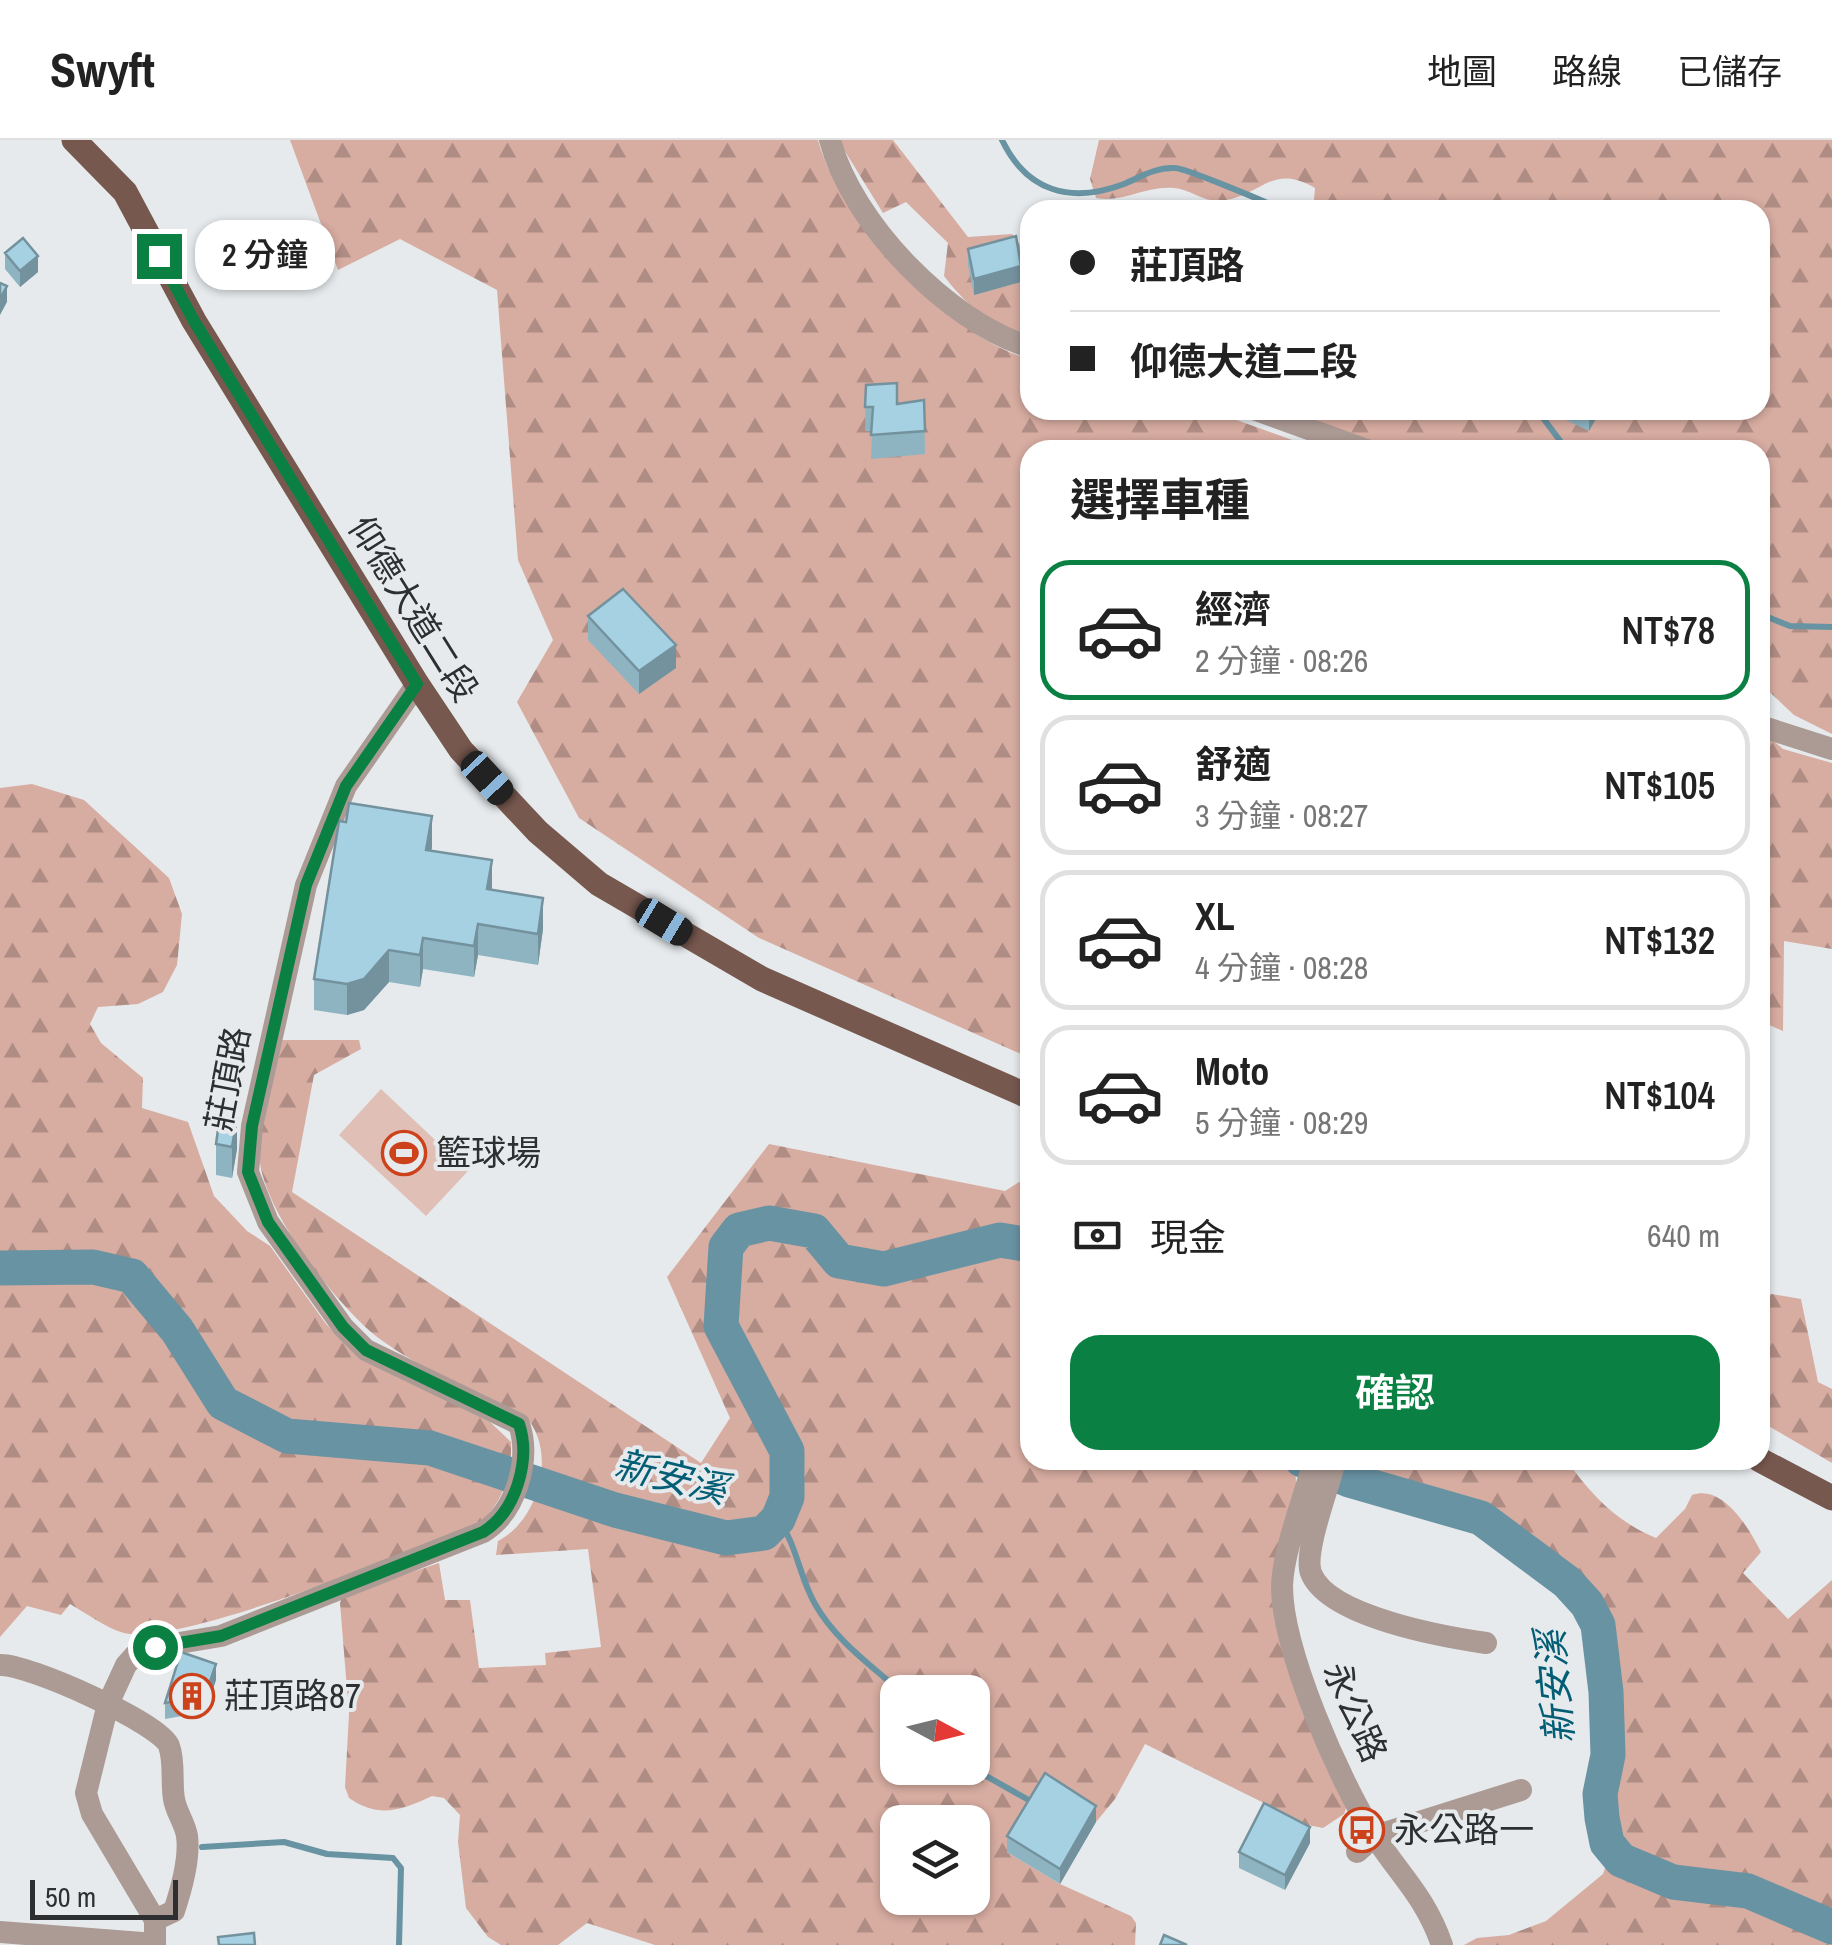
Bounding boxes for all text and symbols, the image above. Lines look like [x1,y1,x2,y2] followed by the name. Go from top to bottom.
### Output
[50,37,155,102] text: Swyft
[1427,48,1497,95] text: 地圖
[1552,48,1622,95] text: 路線
[1677,48,1782,95] text: 已儲存
[194,221,334,291] callout: 2 分鐘
[222,233,308,276] text: 2 分鐘
[137,234,182,279] route end
[1130,240,1244,291] text: 莊頂路
[1130,336,1358,387] text: 仰德大道二段
[1070,469,1250,530] text: 選擇車種
[338,507,489,710] street label: 仰德大道二段
[1195,584,1271,635] text: 經濟
[1075,585,1165,675] icon: car
[1621,605,1715,656] text: NT$78
[1195,639,1368,682] text: 2 分鐘 · 08:26
[1195,739,1271,790] text: 舒適
[1075,740,1165,830] icon: car
[456,746,518,810] car
[1604,760,1715,811] text: NT$105
[1195,794,1368,837] text: 3 分鐘 · 08:27
[1195,891,1235,942] text: XL
[631,894,697,950] car
[1075,895,1165,985] icon: car
[1604,915,1715,966] text: NT$132
[1195,946,1368,989] text: 4 分鐘 · 08:28
[194,1023,261,1135] street label: 莊頂路
[1195,1046,1269,1097] text: Moto
[1075,1050,1165,1140] icon: car
[1604,1070,1715,1121] text: NT$104
[1195,1101,1368,1144] text: 5 分鐘 · 08:29
[436,1129,541,1176] place label: 籃球場
[381,1130,427,1176] sports icon: 籃球場
[1070,1208,1125,1263] icon: cash
[1150,1212,1226,1263] text: 現金
[1647,1214,1720,1257] text: 640 m
[1070,1335,1720,1450] button: 確認
[610,1438,737,1516] water label: 新安溪
[1524,1623,1585,1746] water label: 新安溪
[133,1625,178,1670] route start
[1313,1654,1398,1769] street label: 永公路
[224,1672,361,1719] place label: 莊頂路87
[169,1673,215,1719] building icon: 莊頂路87
[880,1675,990,1785] north arrow
[880,1675,990,1915] map controls
[880,1805,990,1915] button: layers
[1394,1806,1534,1853] place label: 永公路一
[1339,1807,1385,1853] bus stop icon: 永公路一
[30,1875,178,1920] scale bar
[45,1878,96,1916] text: 50 m

